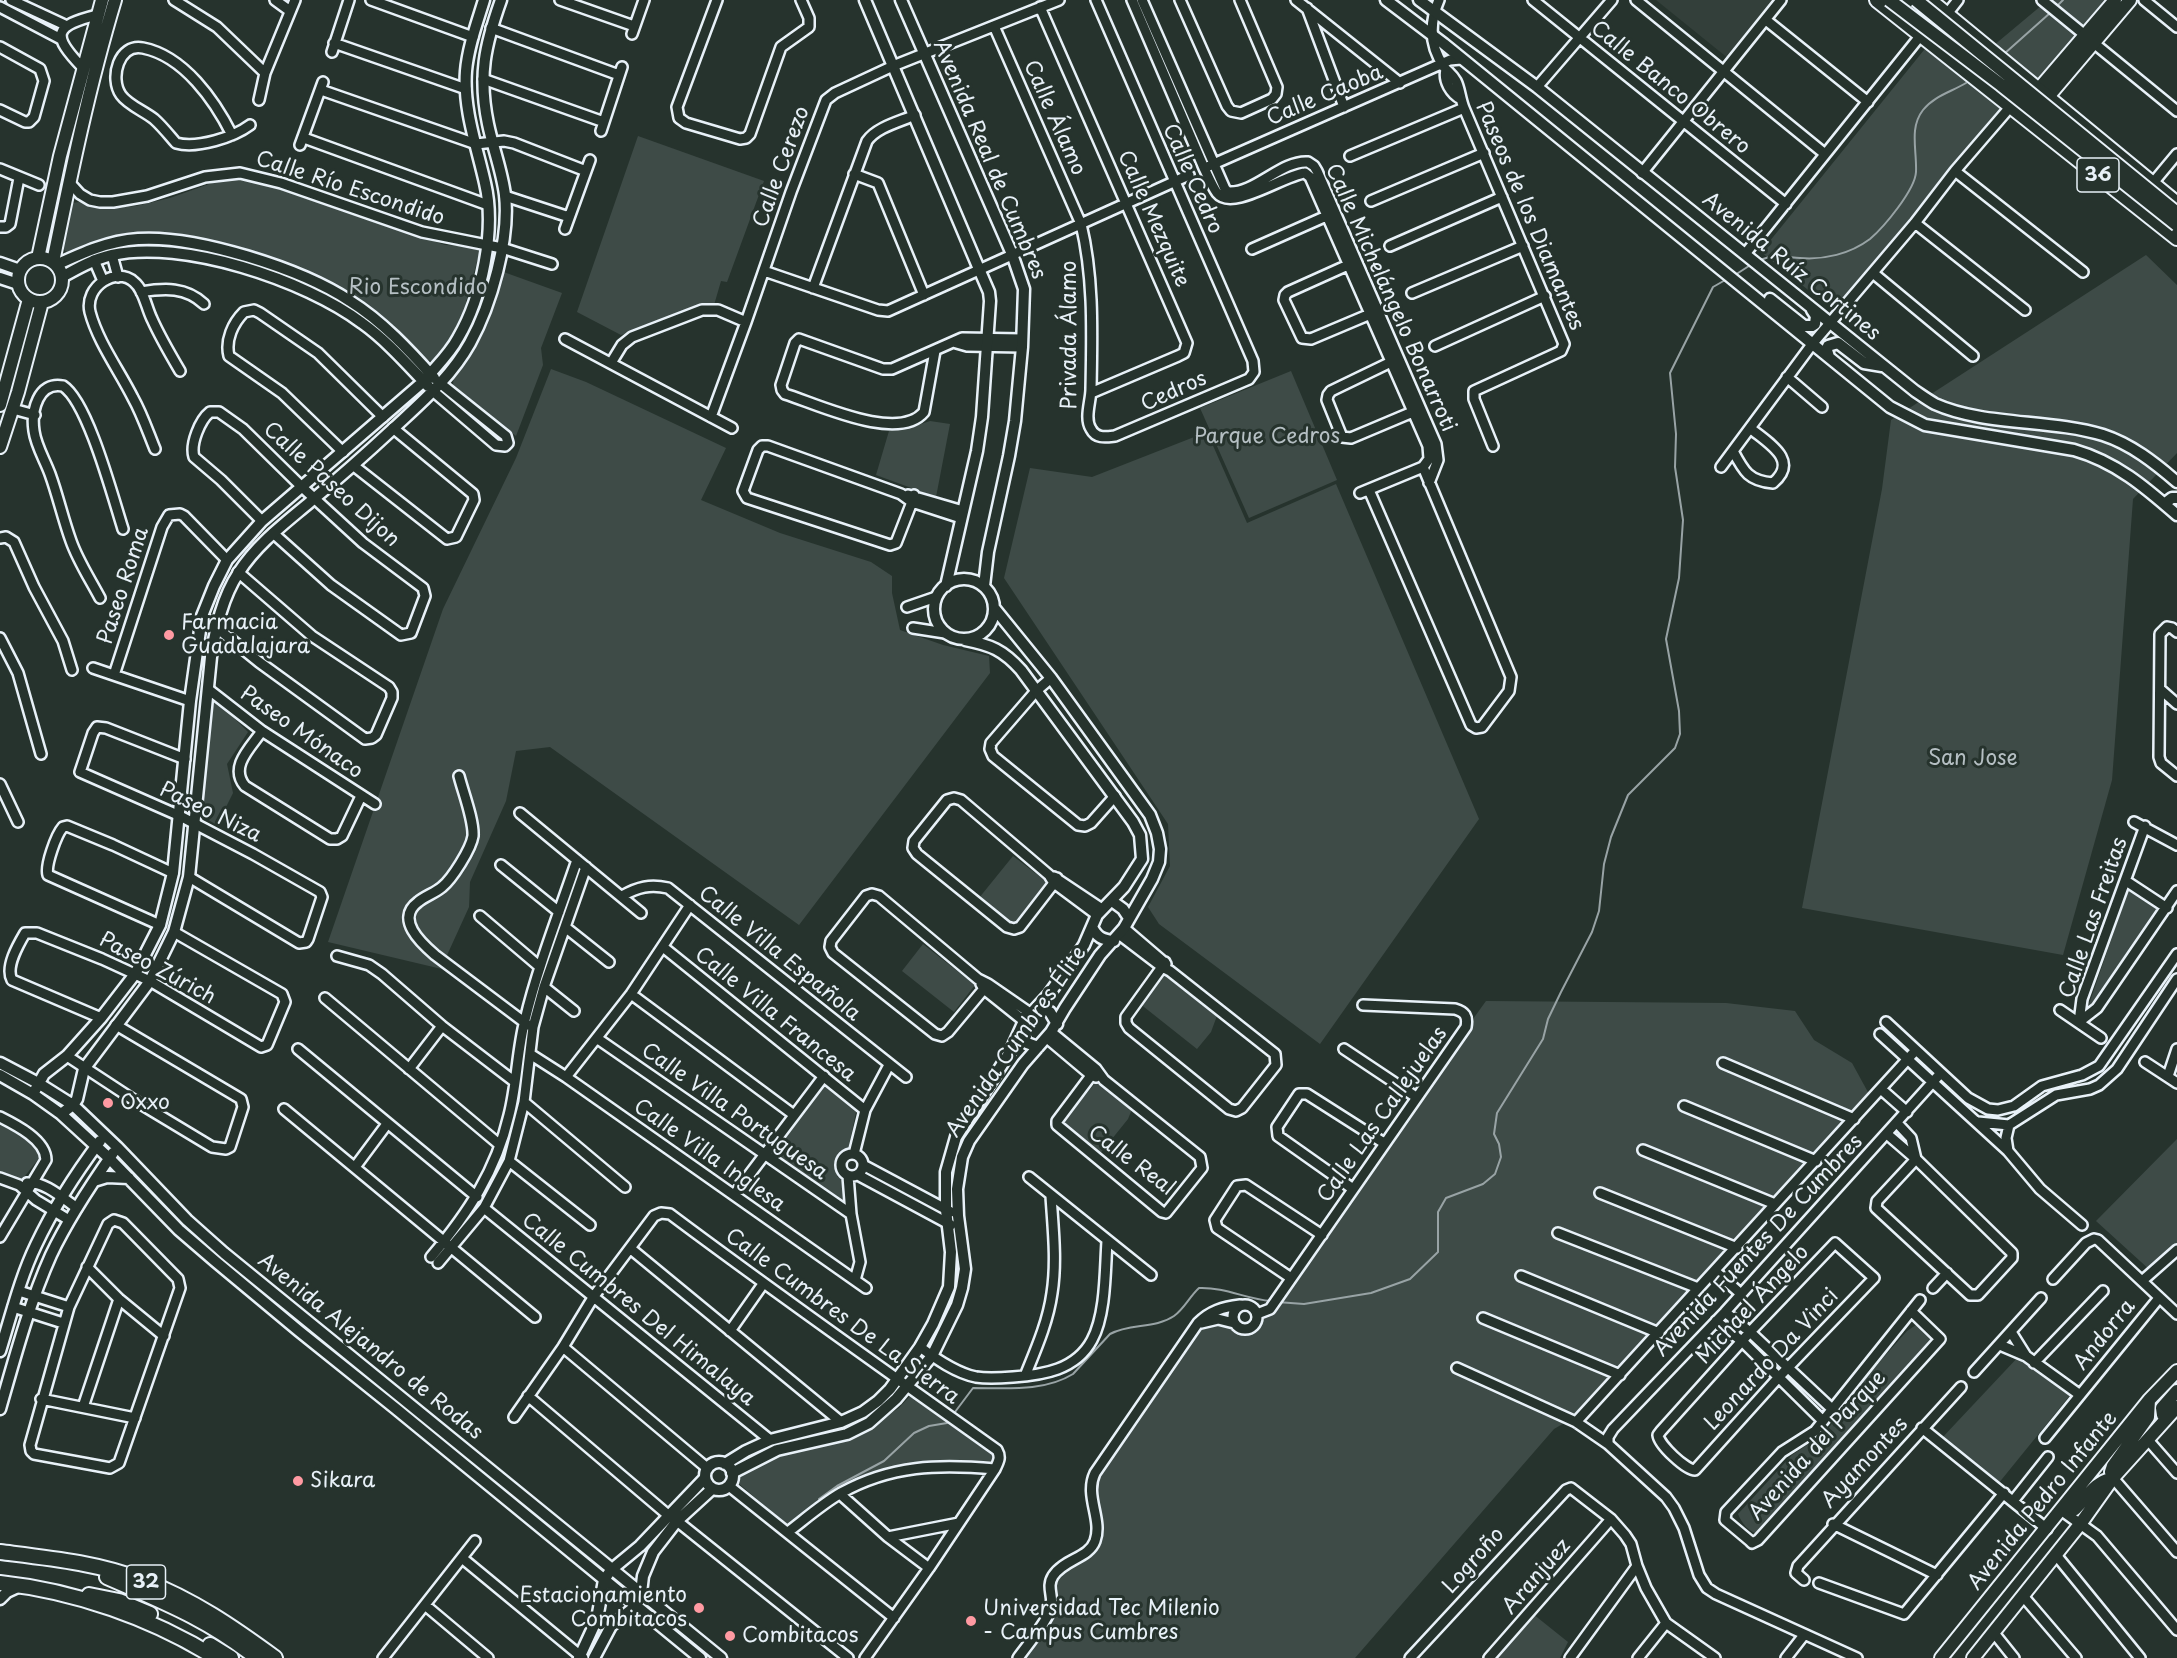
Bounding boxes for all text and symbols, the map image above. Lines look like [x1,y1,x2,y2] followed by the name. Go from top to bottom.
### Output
[1585,16,1755,160] street label: Calle Banco Obrero
[927,37,1051,283] street label: Avenida Real de Cumbres
[1017,57,1091,179] street label: Calle Álamo
[1263,60,1387,132] street label: Calle Caoba
[1469,98,1589,334] street label: Paseos de los Diamantes
[748,103,816,231] street label: Calle Cerezo
[1157,120,1227,238] street label: Calle Cedro
[252,147,448,231] street label: Calle Río Escondido
[1112,147,1194,291] street label: Calle Mezquite
[2077,158,2119,192] road number: 36
[1319,160,1461,436] street label: Calle Michelángelo Bonarroti
[1697,187,1885,347] street label: Avenida Ruíz Cortines
[1057,261,1083,409] street label: Privada Álamo
[349,275,487,301] park label: Rio Escondido
[1137,366,1211,418] street label: Cedros
[258,417,404,553] street label: Calle Paseo Dijon
[1194,424,1340,450] park label: Parque Cedros
[93,524,155,648] street label: Paseo Roma
[181,610,310,660] place label: Farmacia Guadalajara
[162,628,176,642] marker: Farmacia Guadalajara
[235,681,367,785] street label: Paseo Mónaco
[1928,746,2018,772] park label: San Jose
[155,777,265,849] street label: Paseo Niza
[2055,834,2133,1002] street label: Calle Las Freitas
[693,881,865,1027] street label: Calle Villa Española
[94,928,220,1010] street label: Paseo Zúrich
[689,942,861,1088] street label: Calle Villa Francesa
[941,942,1093,1142] street label: Avenida Cumbres Élite
[1313,1022,1453,1208] street label: Calle Las Callejuelas
[636,1038,832,1186] street label: Calle Villa Portuguesa
[120,1090,170,1116] place label: Oxxo
[628,1094,790,1218] street label: Calle Villa Inglesa
[101,1096,115,1110] marker: Oxxo
[1083,1120,1179,1202] street label: Calle Real
[1649,1130,1869,1362] street label: Avenida Fuentes De Cumbres
[516,1208,760,1412] street label: Calle Cumbres Del Himalaya
[720,1224,964,1410] street label: Calle Cumbres De La Sierra
[1691,1240,1815,1370] street label: Michael Ángelo
[253,1248,487,1446] street label: Avenida Alejandro de Rodas
[1700,1284,1844,1436] street label: Leonardo Da Vinci
[2069,1295,2141,1375] street label: Andorra
[1744,1366,1892,1526] street label: Avenida del Parque
[1963,1407,2123,1595] street label: Avenida Pedro Infante
[1816,1412,1914,1514] street label: Ayamontes
[310,1468,375,1494] place label: Sikara
[291,1474,305,1488] marker: Sikara
[1438,1523,1510,1599] street label: Logroño
[1498,1534,1576,1620] street label: Aranjuez
[126,1565,166,1599] road number: 32
[519,1583,687,1633] place label: Estacionamiento Combitacos
[983,1596,1220,1646] place label: Universidad Tec Milenio - Campus Cumbres
[692,1601,706,1615] marker: Estacionamiento Combitacos
[964,1614,978,1628] marker: Universidad Tec Milenio - Campus Cumbres
[742,1623,858,1649] place label: Combitacos
[723,1629,737,1643] marker: Combitacos

